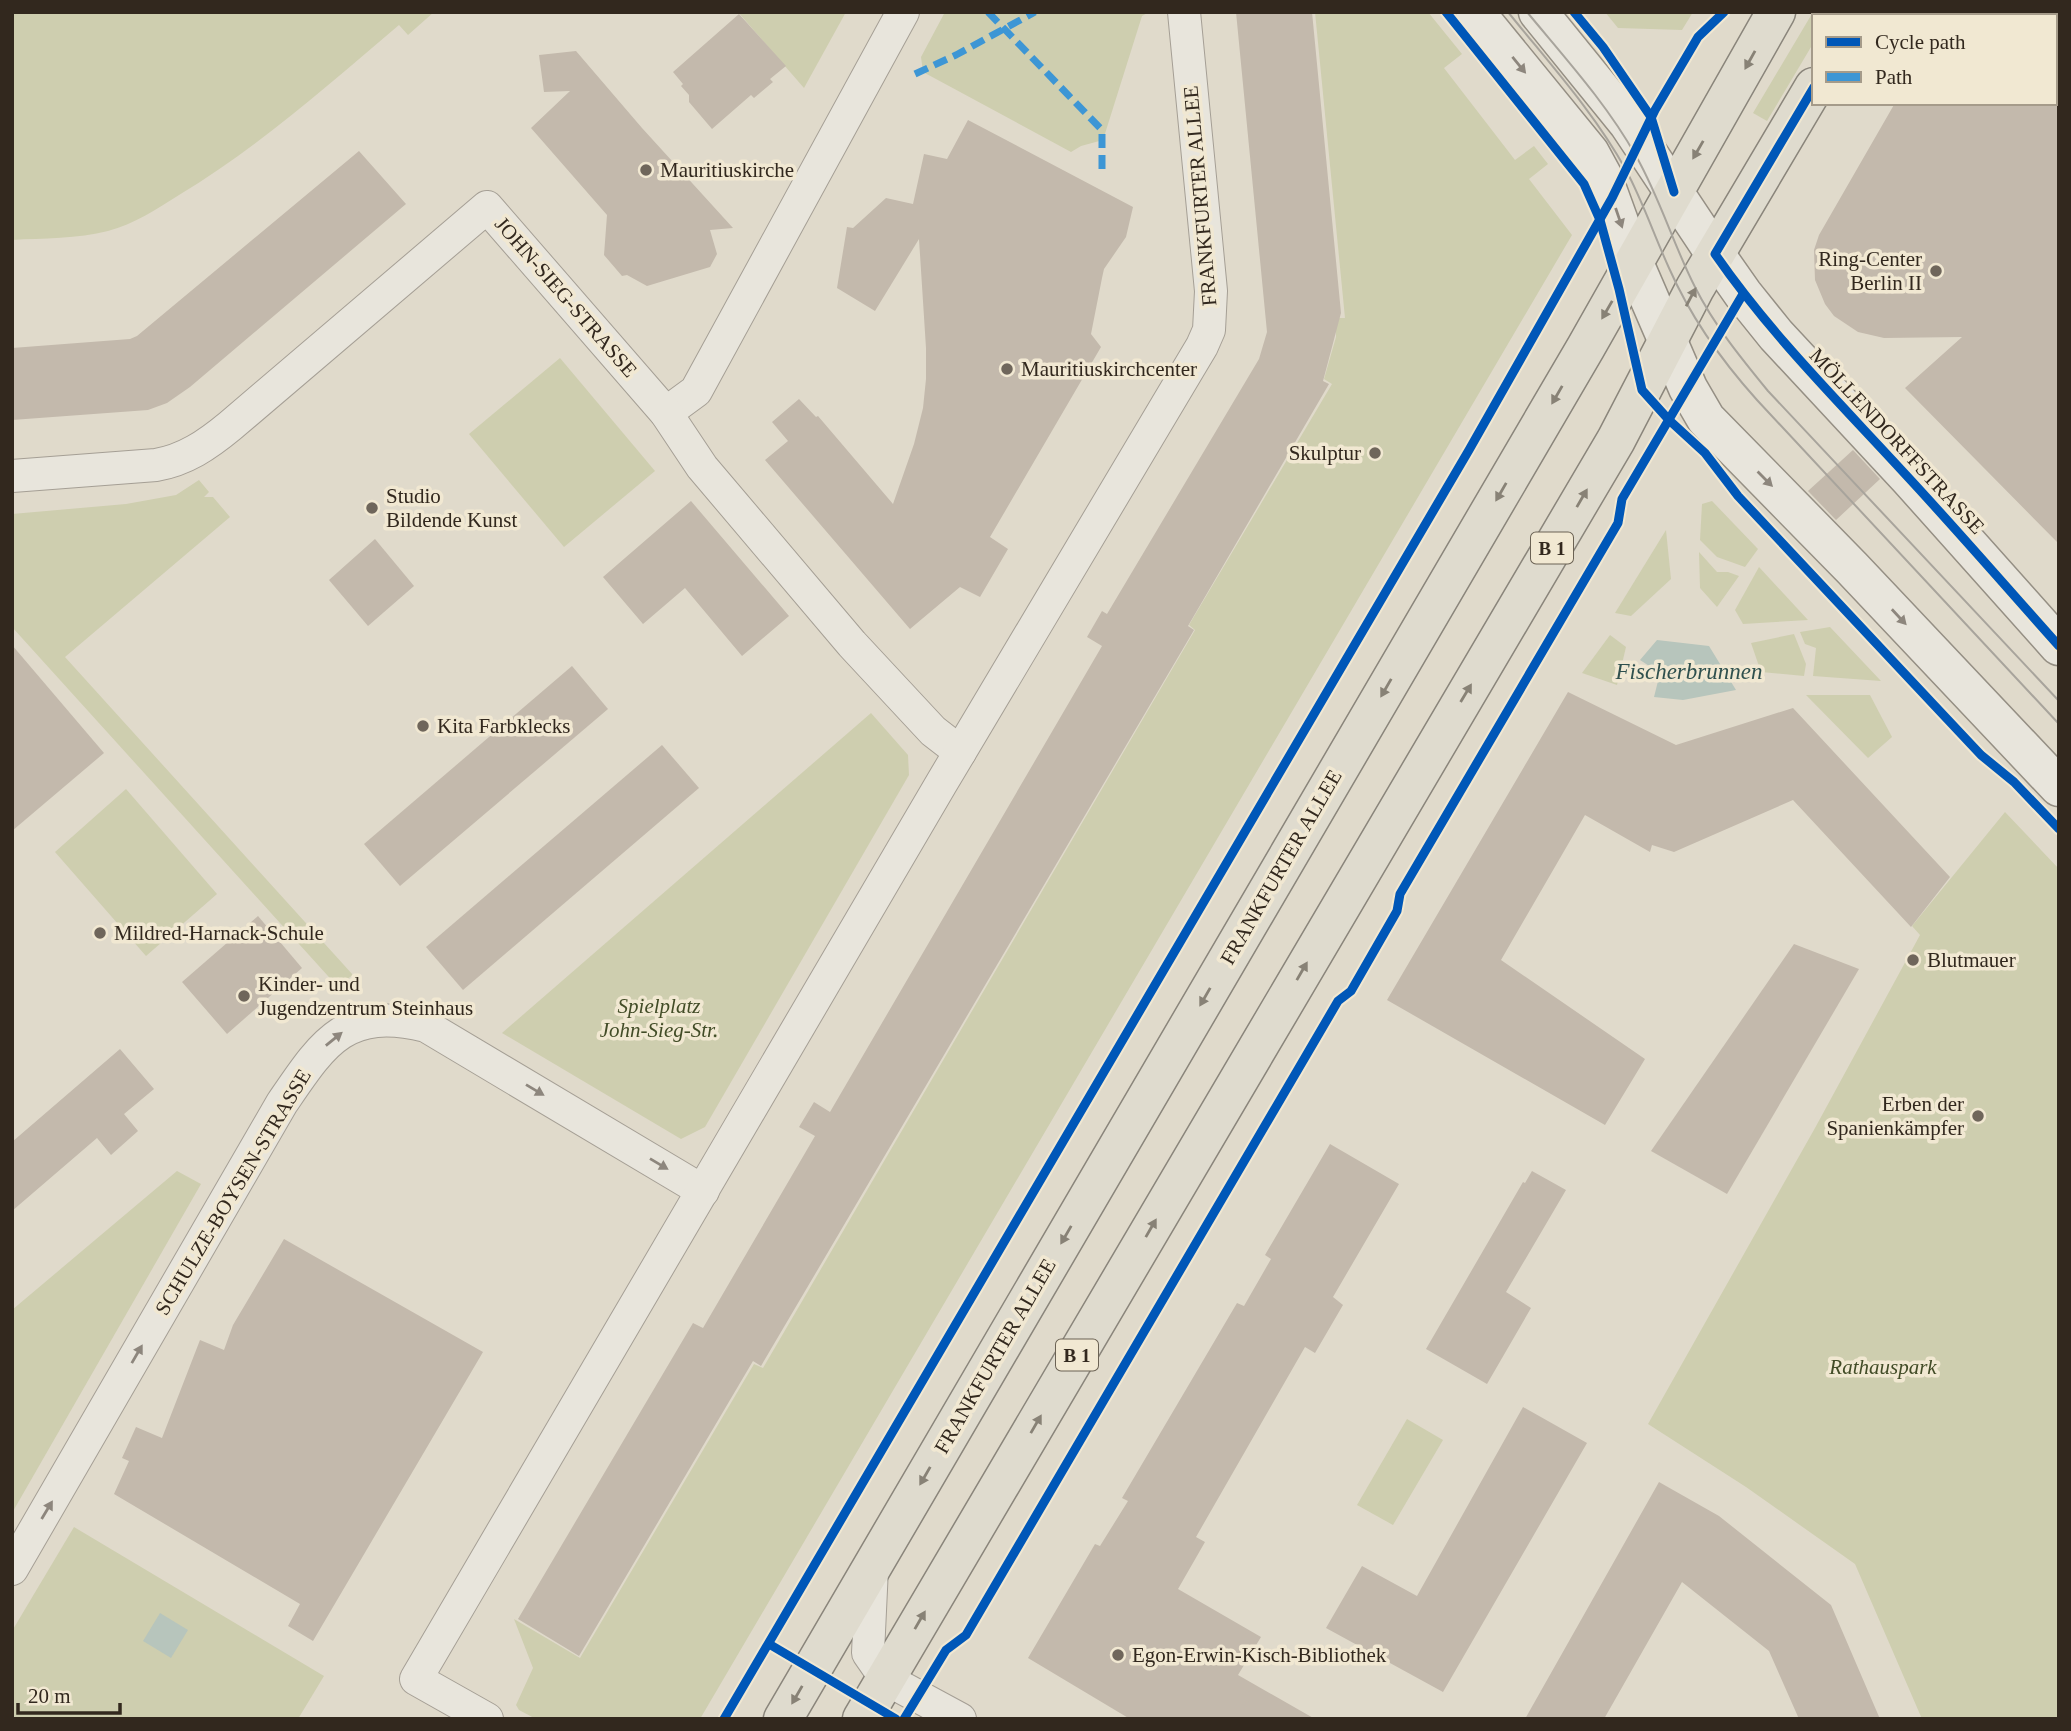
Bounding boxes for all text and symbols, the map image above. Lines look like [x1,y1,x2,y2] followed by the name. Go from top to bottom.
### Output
[1812,14,2057,105] legend
[1875,30,1966,54] text: Cycle path
[1744,50,1756,69] one-way arrow
[1511,56,1526,74] one-way arrow
[1875,65,1913,89] text: Path
[1178,85,1222,307] street label: FRANKFURTER ALLEE
[1692,140,1704,159] one-way arrow
[660,158,794,182] place label: Mauritiuskirche
[638,162,654,178] marker: Mauritiuskirche
[1614,208,1625,229] one-way arrow
[490,212,642,382] street label: JOHN-SIEG-STRASSE
[1818,247,1922,295] place label: Ring-Center Berlin II
[1928,263,1944,279] marker: Ring-Center Berlin II
[1685,287,1696,307] one-way arrow
[1600,301,1613,320] one-way arrow
[1805,343,1989,539] street label: MÖLLENDORFFSTRASSE
[1021,357,1197,381] place label: Mauritiuskirchcenter
[999,361,1015,377] marker: Mauritiuskirchcenter
[1551,386,1563,405] one-way arrow
[1289,441,1361,465] place label: Skulptur
[1367,445,1383,461] marker: Skulptur
[1756,470,1772,487] one-way arrow
[1495,482,1507,501] one-way arrow
[386,484,517,532] place label: Studio Bildende Kunst
[1576,488,1588,507] one-way arrow
[364,500,380,516] marker: Studio Bildende Kunst
[1531,533,1573,564] road number: B 1
[1891,608,1907,626] one-way arrow
[1615,659,1762,684] water label: Fischerbrunnen
[1380,678,1392,698] one-way arrow
[1459,684,1472,703] one-way arrow
[437,714,571,738] place label: Kita Farbklecks
[415,718,431,734] marker: Kita Farbklecks
[1215,765,1347,969] street label: FRANKFURTER ALLEE
[114,921,324,945] place label: Mildred-Harnack-Schule
[92,925,108,941] marker: Mildred-Harnack-Schule
[1927,948,2016,972] place label: Blutmauer
[1905,952,1921,968] marker: Blutmauer
[1296,962,1308,981] one-way arrow
[258,972,473,1020] place label: Kinder- und Jugendzentrum Steinhaus
[1199,987,1212,1006] one-way arrow
[236,988,252,1004] marker: Kinder- und Jugendzentrum Steinhaus
[600,994,718,1042] park label: Spielplatz John-Sieg-Str.
[324,1032,342,1047] one-way arrow
[150,1065,316,1319] street label: SCHULZE-BOYSEN-STRASSE
[525,1083,544,1096] one-way arrow
[1826,1092,1964,1140] place label: Erben der Spanienkämpfer
[1970,1108,1986,1124] marker: Erben der Spanienkämpfer
[650,1158,669,1171] one-way arrow
[1145,1219,1157,1238] one-way arrow
[1060,1226,1072,1245] one-way arrow
[929,1254,1061,1458] street label: FRANKFURTER ALLEE
[1056,1340,1098,1371] road number: B 1
[131,1344,143,1364] one-way arrow
[1828,1355,1937,1379] park label: Rathauspark
[1029,1415,1042,1434] one-way arrow
[919,1466,931,1485] one-way arrow
[41,1501,54,1520] one-way arrow
[914,1611,927,1630] one-way arrow
[1132,1643,1387,1667] place label: Egon-Erwin-Kisch-Bibliothek
[1110,1647,1126,1663] marker: Egon-Erwin-Kisch-Bibliothek
[18,1672,119,1716] scale bar
[28,1684,71,1708] text: 20 m
[791,1685,803,1704] one-way arrow

